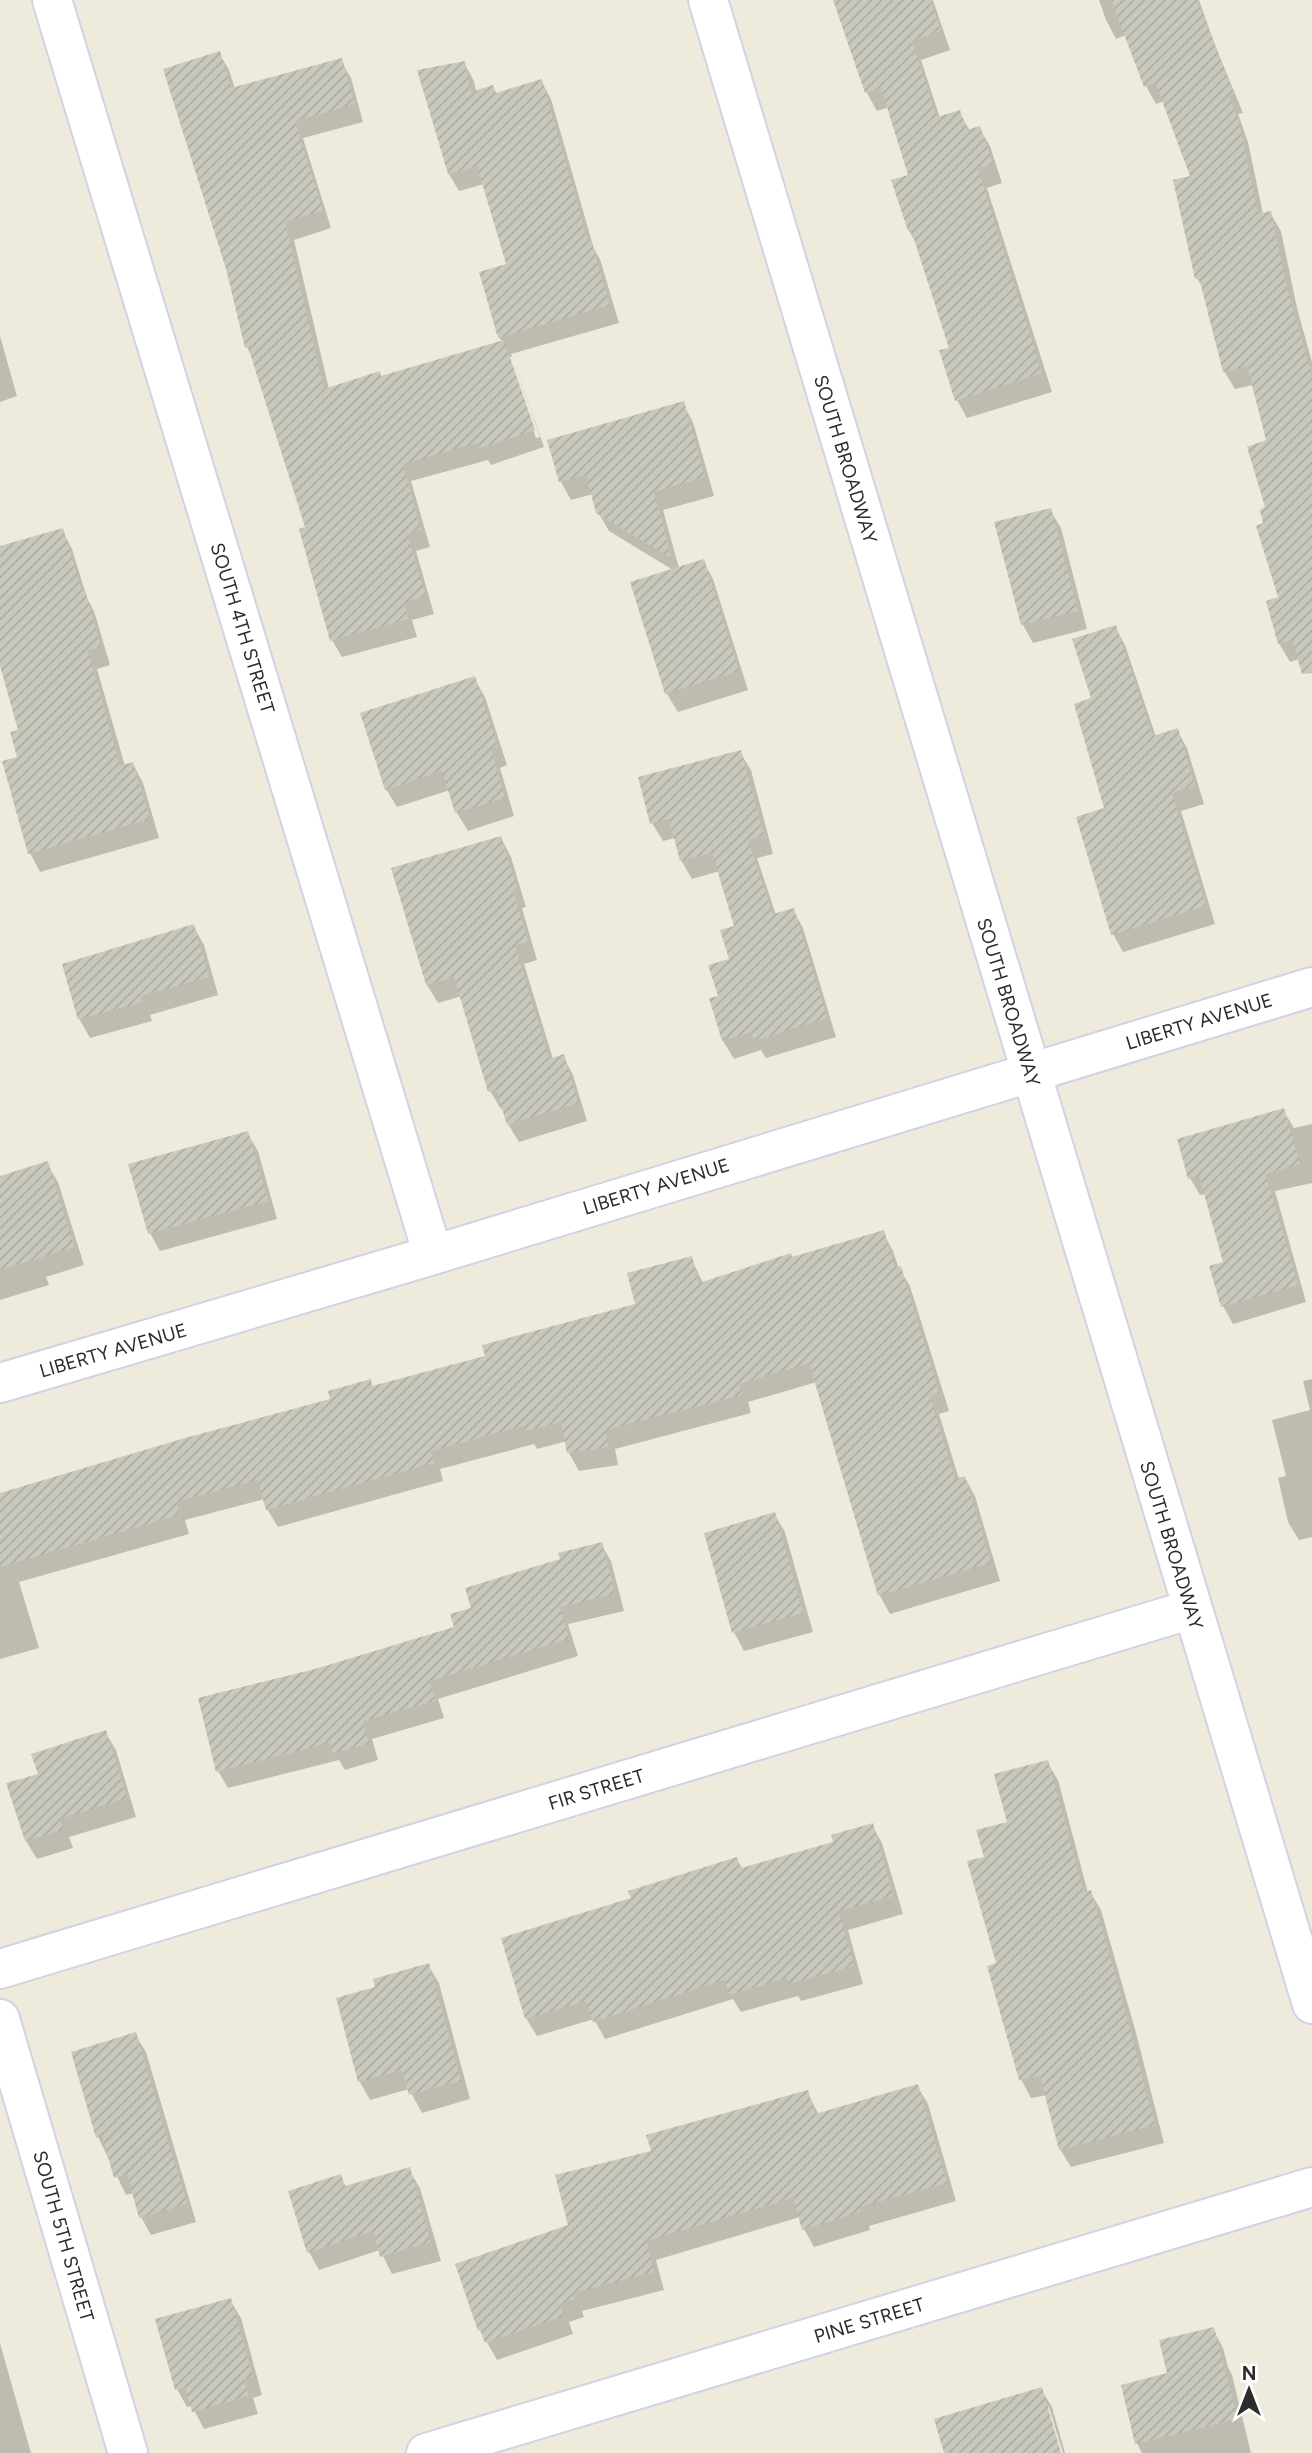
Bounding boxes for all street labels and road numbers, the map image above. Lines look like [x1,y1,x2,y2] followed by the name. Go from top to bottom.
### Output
[809,372,882,547] street label: SOUTH BROADWAY
[206,540,280,717] street label: SOUTH 4TH STREET
[972,915,1045,1090] street label: SOUTH BROADWAY
[1123,988,1275,1055] street label: LIBERTY AVENUE
[580,1153,732,1220] street label: LIBERTY AVENUE
[37,1318,189,1383] street label: LIBERTY AVENUE
[1135,1458,1208,1633] street label: SOUTH BROADWAY
[545,1764,647,1815] street label: FIR STREET
[28,2148,99,2325] street label: SOUTH 5TH STREET
[811,2293,927,2348] street label: PINE STREET

